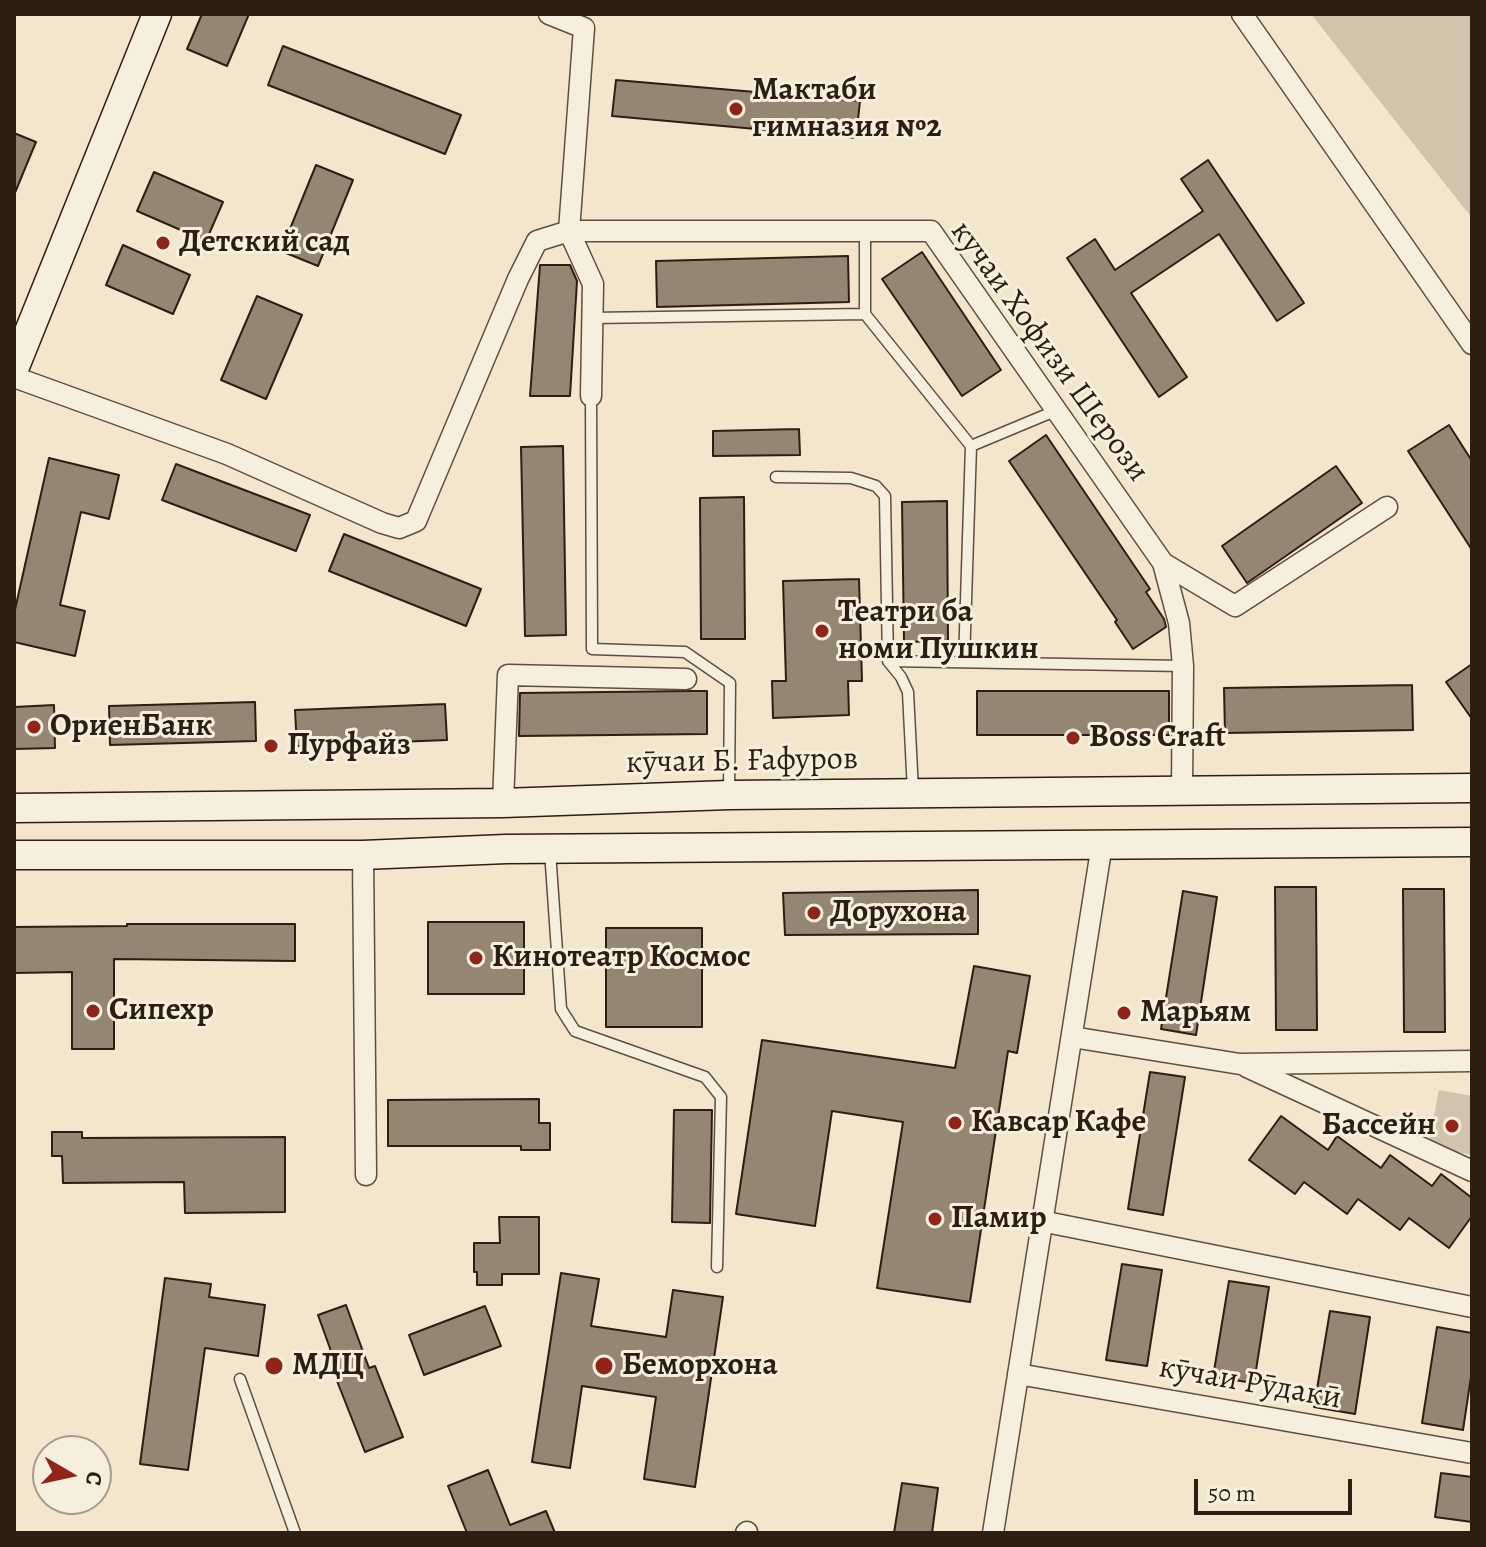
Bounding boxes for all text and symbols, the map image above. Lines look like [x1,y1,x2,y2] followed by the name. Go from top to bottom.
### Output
[752,72,942,147] place label: Мактаби гимназия №2
[727,100,745,118] marker: Мактаби гимназия №2
[941,214,1157,490] street label: кучаи Хофизи Шерози
[179,224,350,262] place label: Детский сад
[154,234,172,252] marker: Детский сад
[838,594,1039,669] place label: Театри ба номи Пушкин
[813,622,831,640] marker: Театри ба номи Пушкин
[50,708,212,746] place label: ОриенБанк
[25,718,43,736] marker: ОриенБанк
[1089,719,1226,757] place label: Boss Craft
[287,727,411,765] place label: Пурфайз
[1064,729,1082,747] marker: Boss Craft
[262,737,280,755] marker: Пурфайз
[626,741,858,783] street label: кӯчаи Б. Ғафуров
[830,894,967,932] place label: Дорухона
[805,904,823,922] marker: Дорухона
[492,939,751,977] place label: Кинотеатр Космос
[467,949,485,967] marker: Кинотеатр Космос
[109,992,214,1030] place label: Сипехр
[1140,994,1251,1032] place label: Марьям
[84,1002,102,1020] marker: Сипехр
[1115,1004,1133,1022] marker: Марьям
[971,1104,1146,1142] place label: Кавсар Кафе
[1321,1107,1436,1145] place label: Бассейн
[946,1114,964,1132] marker: Кавсар Кафе
[1443,1117,1461,1135] marker: Бассейн
[951,1200,1047,1238] place label: Памир
[926,1210,944,1228] marker: Памир
[292,1347,364,1385] place label: МДЦ
[622,1347,778,1385] place label: Беморхона
[1156,1349,1344,1419] street label: кӯчаи Рӯдакӣ
[263,1355,285,1377] marker: МДЦ
[593,1355,615,1377] marker: Беморхона
[32,1435,112,1515] north arrow
[1198,1463,1356,1513] scale bar
[78,1469,110,1487] text: С
[1208,1477,1256,1509] text: 50 m

